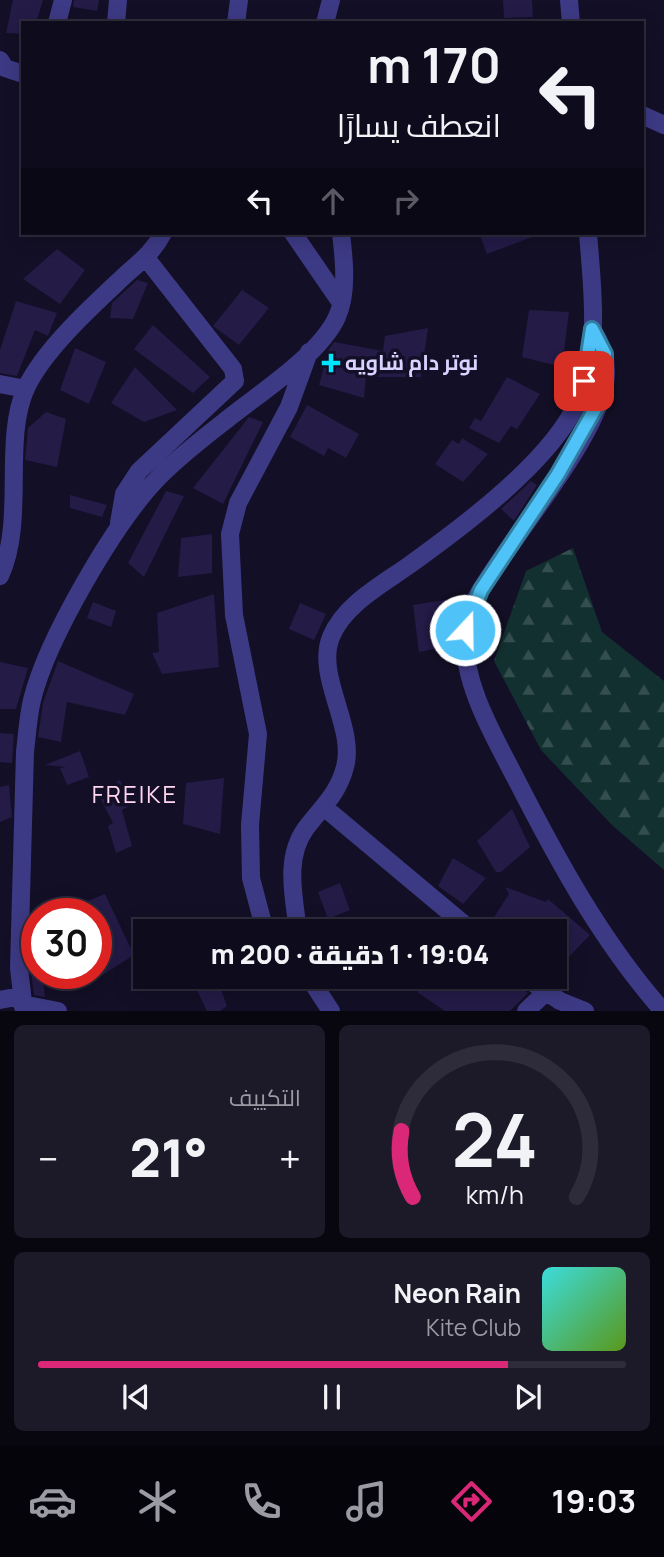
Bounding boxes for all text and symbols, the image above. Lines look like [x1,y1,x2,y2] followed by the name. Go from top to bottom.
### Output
[367,31,501,98] text: 170 m
[525,49,616,140] icon: left
[337,103,501,147] text: انعطف يسارًا
[241,182,279,220] icon: left
[314,182,352,220] icon: ahead
[387,182,425,220] icon: right
[345,348,478,377] place label: نوتر دام شاويه
[554,351,614,411] pin
[323,355,339,371] marker: نوتر دام شاويه
[565,362,603,400] icon: arrive
[428,593,502,667] position arrow
[92,777,178,810] district label: FREIKE
[21,898,112,989] speed limit sign: 30
[211,936,489,972] text: 19:04 · 1 دقيقة · 200 m
[229,1081,301,1113] text: التكييف
[451,1090,538,1190] text: 24
[130,1122,208,1193] text: 21°
[38,1132,59,1184] text: −
[279,1132,301,1184] text: +
[465,1177,524,1212] text: km/h
[393,1275,521,1311] text: Neon Rain
[426,1311,521,1343] text: Kite Club
[117,1378,155,1416] icon: previous
[313,1378,351,1416] icon: pause
[509,1378,547,1416] icon: next
[28,1477,77,1526] icon: car
[133,1477,182,1526] icon: climate
[237,1477,286,1526] icon: phone
[342,1477,391,1526] icon: music
[447,1477,496,1526] icon: directions
[552,1479,636,1523] text: 19:03

